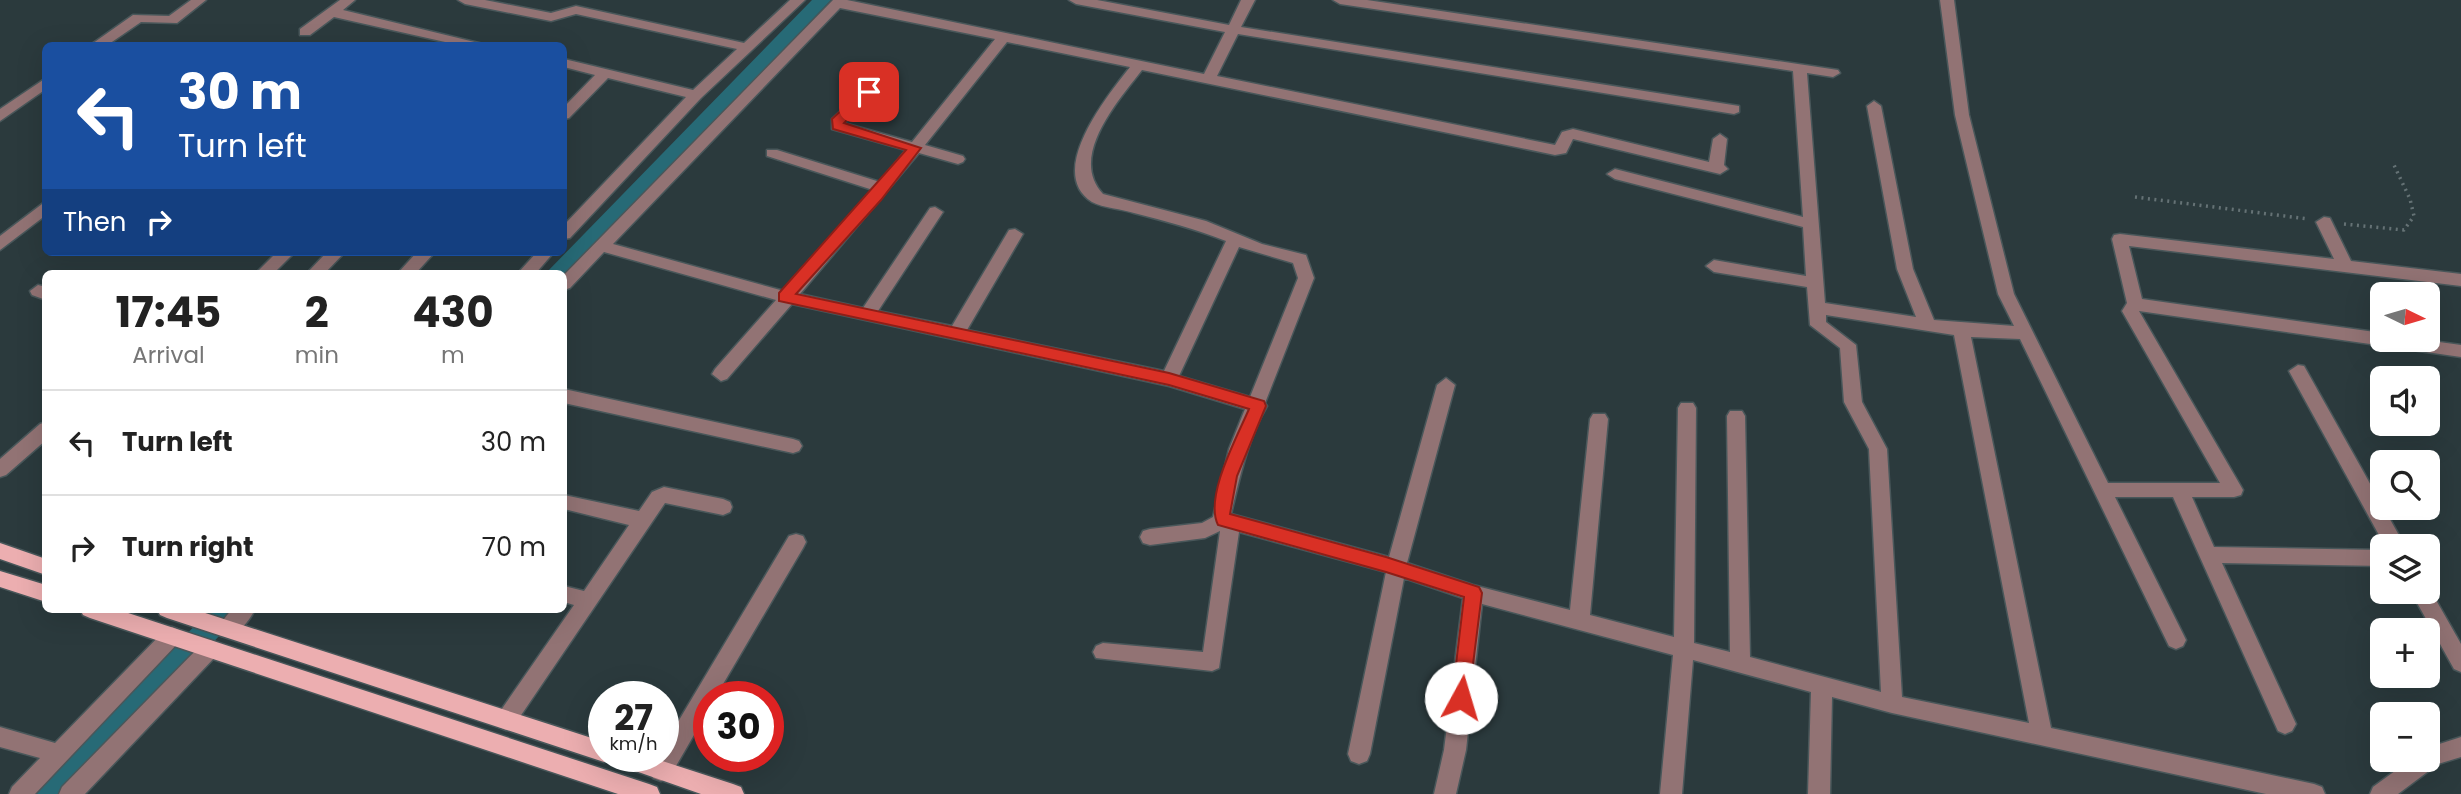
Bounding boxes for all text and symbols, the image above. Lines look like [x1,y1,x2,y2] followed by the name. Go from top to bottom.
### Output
[178,58,302,126] text: 30 m
[839,62,899,122] pin
[63,70,154,161] icon: left
[850,73,888,111] icon: arrive
[178,123,307,168] text: Turn left
[140,203,178,241] icon: right
[63,204,126,240] text: Then
[2370,282,2440,352] north arrow
[2370,282,2440,772] map controls
[115,283,221,342] text: 17:45
[305,283,329,342] text: 2
[412,283,494,342] text: 430
[132,339,205,371] text: Arrival
[295,339,339,371] text: min
[441,339,465,371] text: m
[2370,366,2440,436] button: sound
[63,424,101,462] icon: left
[122,424,233,460] text: Turn left
[481,424,546,460] text: 30 m
[2370,450,2440,520] button: search
[63,529,101,567] icon: right
[122,529,254,565] text: Turn right
[482,529,546,565] text: 70 m
[2370,534,2440,604] button: layers
[2370,618,2440,688] button: +
[1424,661,1498,735] position arrow
[693,681,784,772] speed limit sign: 30
[614,693,653,742] text: 27
[2370,702,2440,772] button: −
[610,731,657,756] text: km/h

